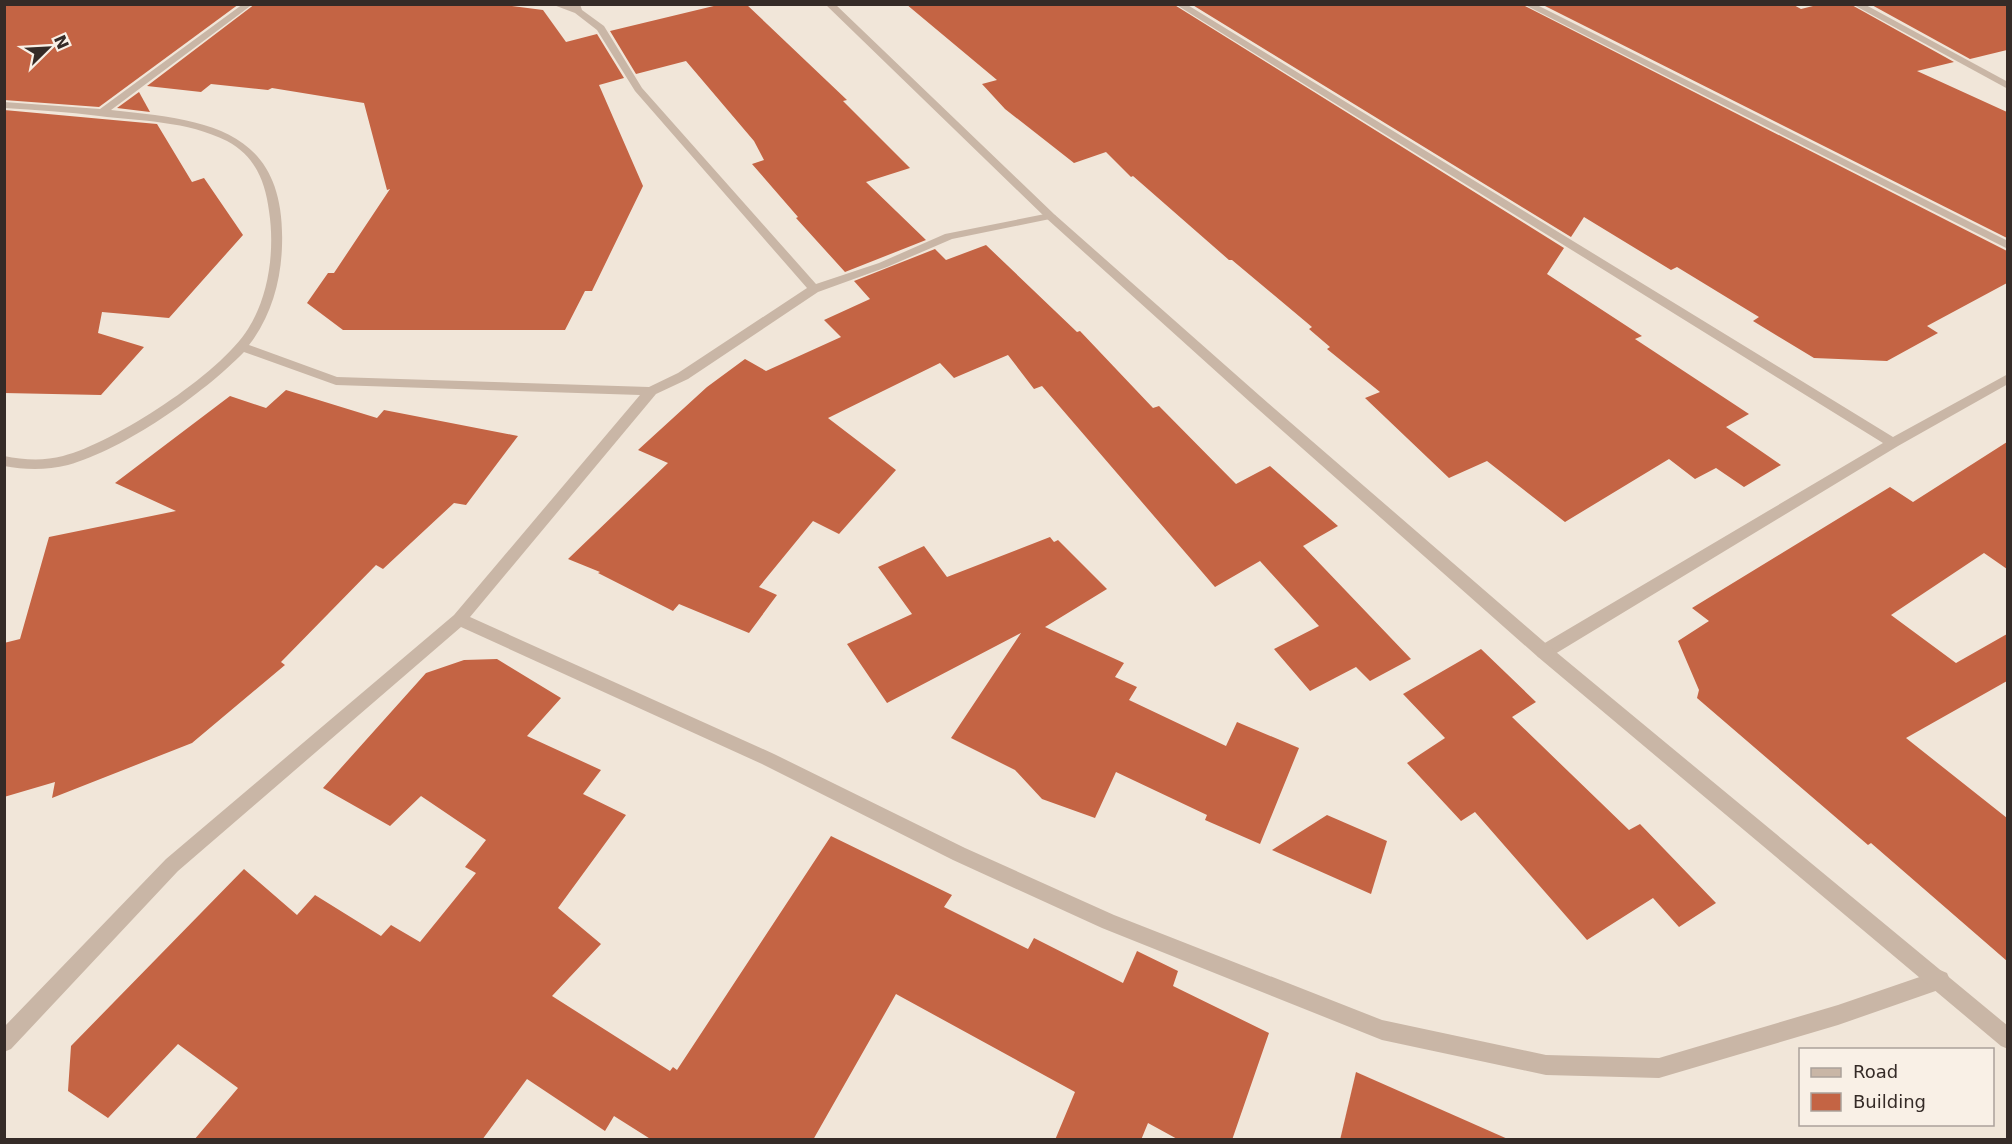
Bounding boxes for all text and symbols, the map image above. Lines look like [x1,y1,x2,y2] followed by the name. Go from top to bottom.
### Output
[18,18,78,78] north arrow
[50,32,73,52] text: N
[1799,1048,1994,1126] legend
[1853,1061,1898,1082] text: Road
[1853,1091,1926,1112] text: Building

